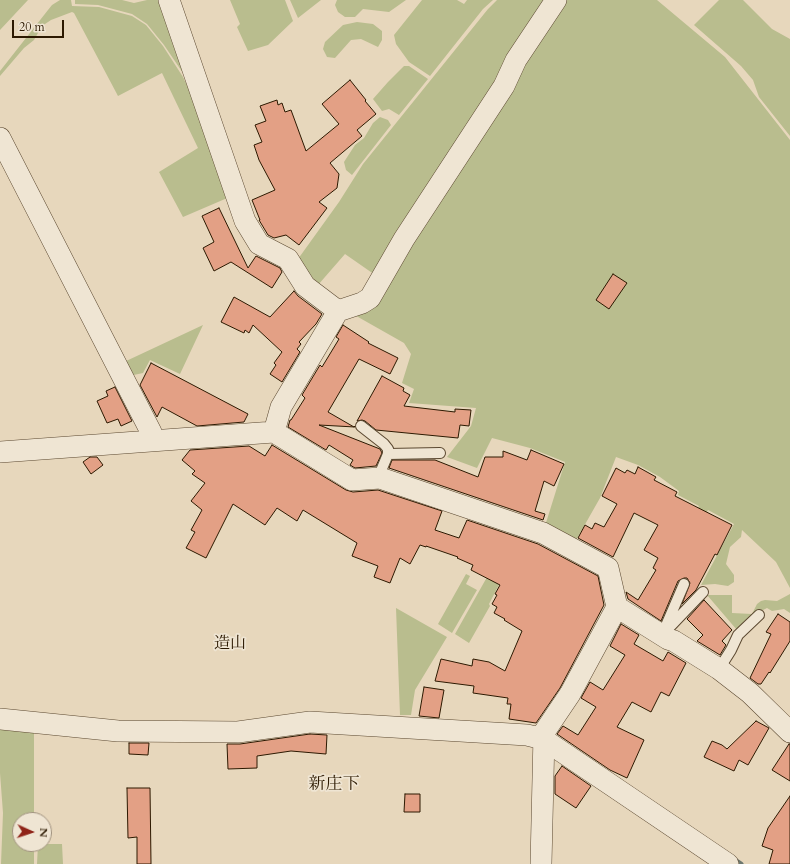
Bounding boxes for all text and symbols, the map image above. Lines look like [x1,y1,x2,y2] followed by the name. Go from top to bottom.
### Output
[14,12,66,38] scale bar
[19,19,45,35] text: 20 m
[214,634,246,654] district label: 造山
[309,775,359,795] district label: 新庄下
[12,812,52,852] north arrow
[36,827,51,838] text: N

